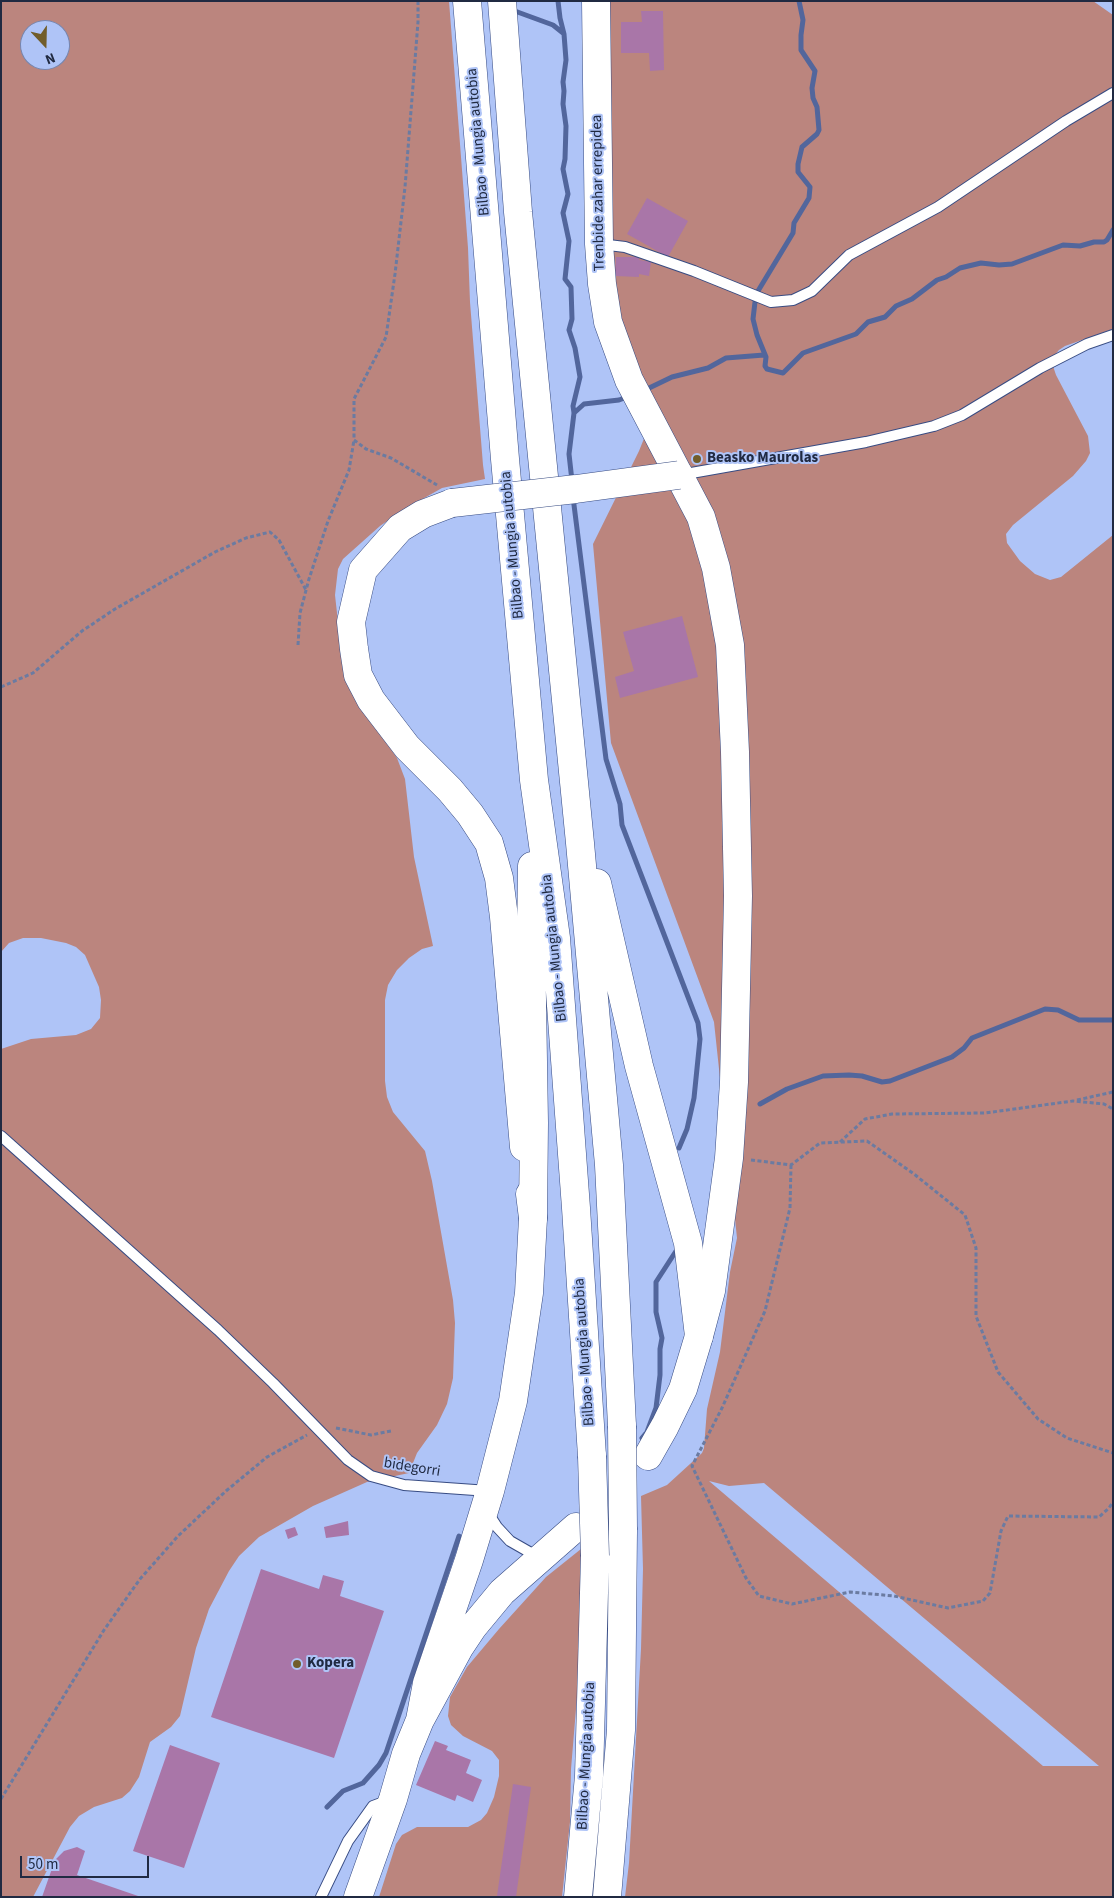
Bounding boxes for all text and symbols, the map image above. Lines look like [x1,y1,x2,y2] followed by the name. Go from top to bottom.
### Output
[20,20,70,70] north arrow
[42,47,58,69] text: N
[464,67,494,217] street label: Bilbao - Mungia autobia
[589,115,609,271] street label: Trenbide zahar errepidea
[707,450,818,468] place label: Beasko Maurolas
[691,453,703,465] marker: Beasko Maurolas
[498,470,528,620] street label: Bilbao - Mungia autobia
[538,873,572,1023] street label: Bilbao - Mungia autobia
[571,1277,599,1427] street label: Bilbao - Mungia autobia
[382,1455,442,1481] street label: bidegorri
[307,1655,354,1673] place label: Kopera
[291,1658,303,1670] marker: Kopera
[574,1682,600,1830] street label: Bilbao - Mungia autobia
[22,1846,151,1878] scale bar
[28,1854,58,1875] text: 50 m

